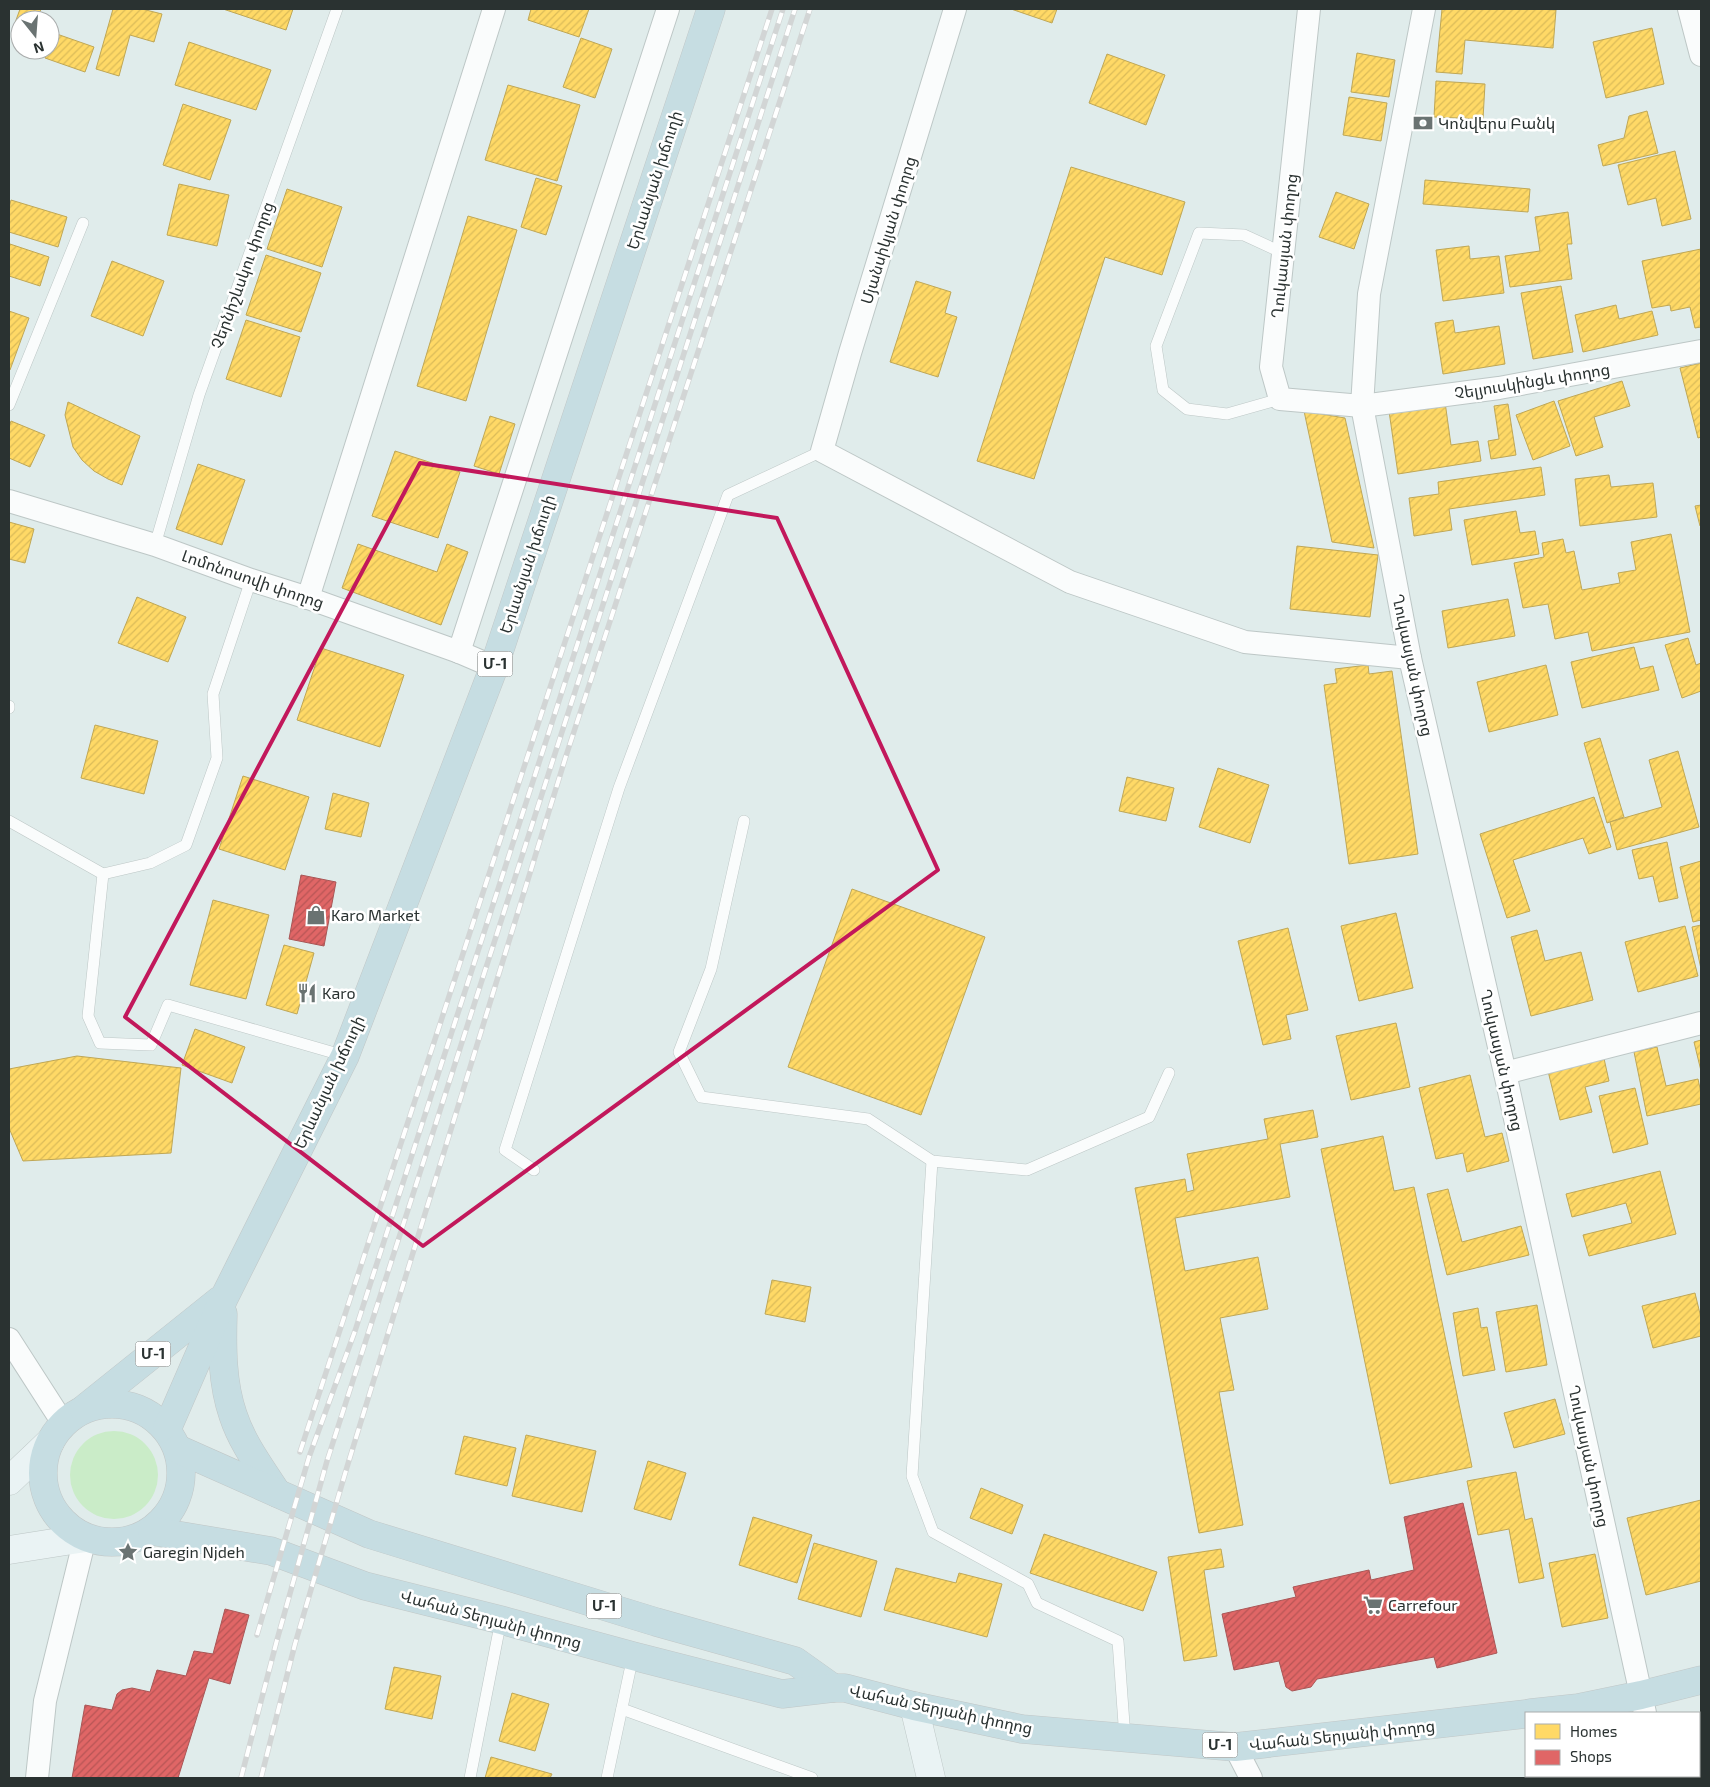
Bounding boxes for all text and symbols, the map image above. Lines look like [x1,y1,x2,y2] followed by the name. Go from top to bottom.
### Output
[10,10,60,60] north arrow
[32,38,46,58] text: N
[622,108,686,252] street label: Երևանյան խճուղի
[1412,112,1434,134] bank icon: Կոնվերս Բանկ
[1438,113,1555,133] place label: Կոնվերս Բանկ
[856,154,920,306] street label: Մյանսիկյան փողոց
[1266,173,1302,319] street label: Ղուկասյան փողոց
[206,199,278,351] street label: Չերնիշևսկու փողոց
[1453,359,1611,403] street label: Չելյուսկինցև փողոց
[495,492,559,636] street label: Երևանյան խճուղի
[179,545,327,613] street label: Լոմոնոսովի փողոց
[1388,592,1438,738] street label: Ղուկասյան փողոց
[478,652,512,676] road number: Մ-1
[305,904,327,926] shop icon: Karo Market
[331,905,420,924] place label: Karo Market
[296,982,318,1004] restaurant icon: Karo
[322,983,356,1002] place label: Karo
[1476,987,1528,1133] street label: Ղուկասյան փողոց
[289,1012,369,1152] street label: Երևանյան խճուղի
[136,1342,170,1366] road number: Մ-1
[1564,1383,1614,1529] street label: Ղուկասյան փողոց
[117,1541,139,1563] place icon: Garegin Njdeh
[143,1542,245,1562] place label: Garegin Njdeh
[398,1585,584,1653] street label: Վահան Տերյանի փողոց
[586,1594,622,1618] road number: Մ-1
[1362,1594,1384,1616] supermarket icon: Carrefour
[1388,1595,1458,1614] place label: Carrefour
[848,1680,1034,1738] street label: Վահան Տերյանի փողոց
[1525,1712,1700,1777] legend
[1248,1715,1436,1755] street label: Վահան Տերյանի փողոց
[1570,1722,1617,1740] text: Homes
[1202,1732,1238,1758] road number: Մ-1
[1570,1747,1612,1765] text: Shops

